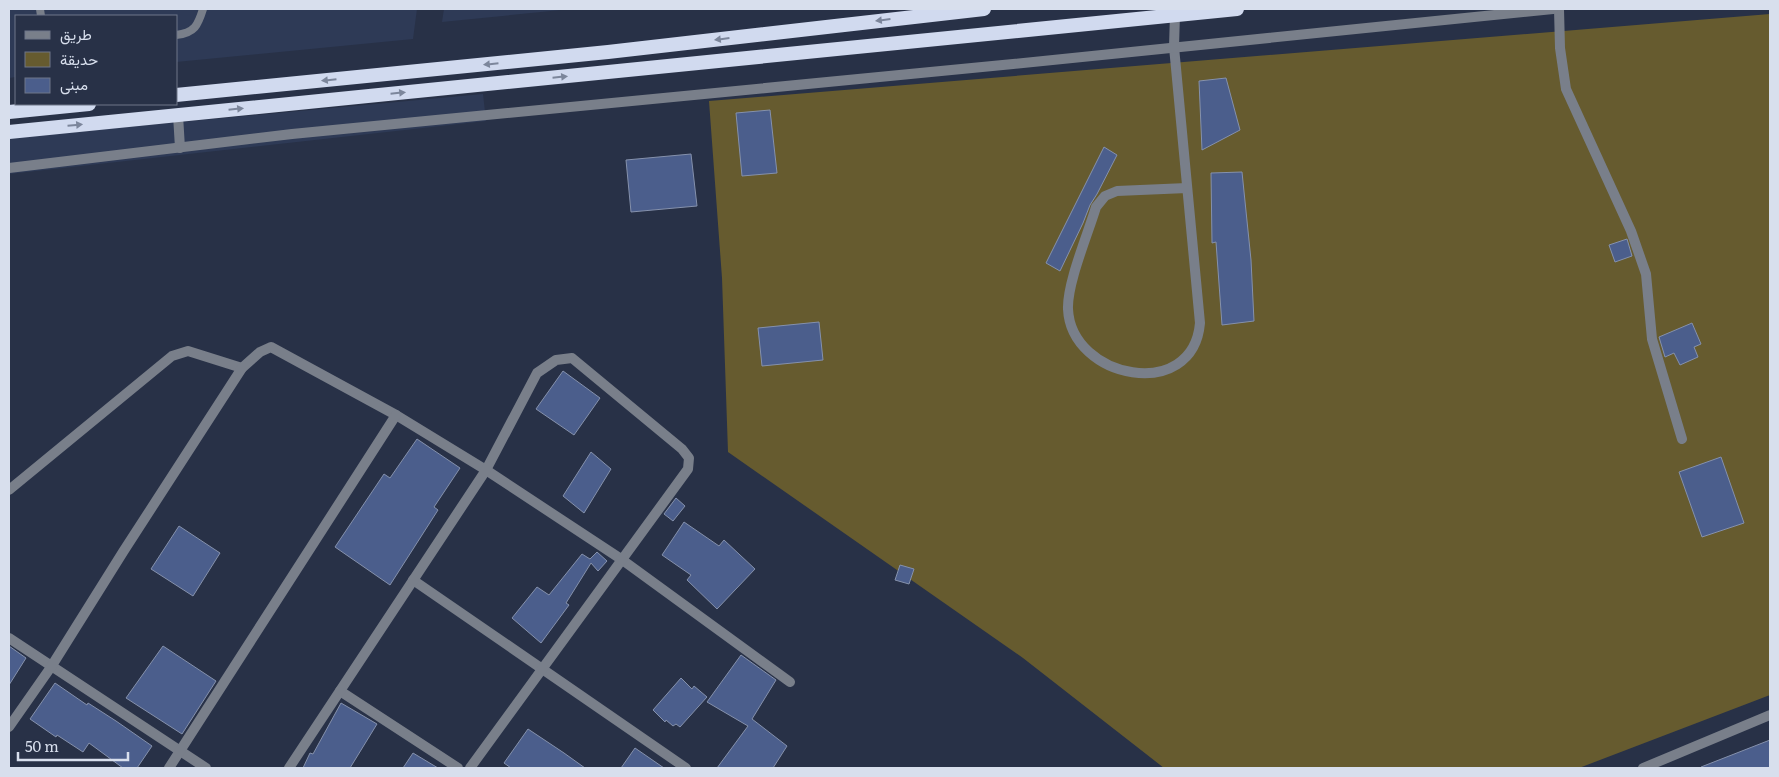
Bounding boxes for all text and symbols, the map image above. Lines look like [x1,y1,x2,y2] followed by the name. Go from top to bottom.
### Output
[15,15,178,105] legend
[875,16,891,24] one-way arrow
[60,22,92,45] text: طريق
[714,35,730,43] one-way arrow
[60,47,98,70] text: حديقة
[482,60,498,68] one-way arrow
[60,72,88,95] text: مبنى
[552,73,568,81] one-way arrow
[321,76,337,84] one-way arrow
[390,89,406,97] one-way arrow
[229,105,245,113] one-way arrow
[67,121,83,129] one-way arrow
[18,730,128,762] scale bar
[25,734,59,757] text: 50 m

